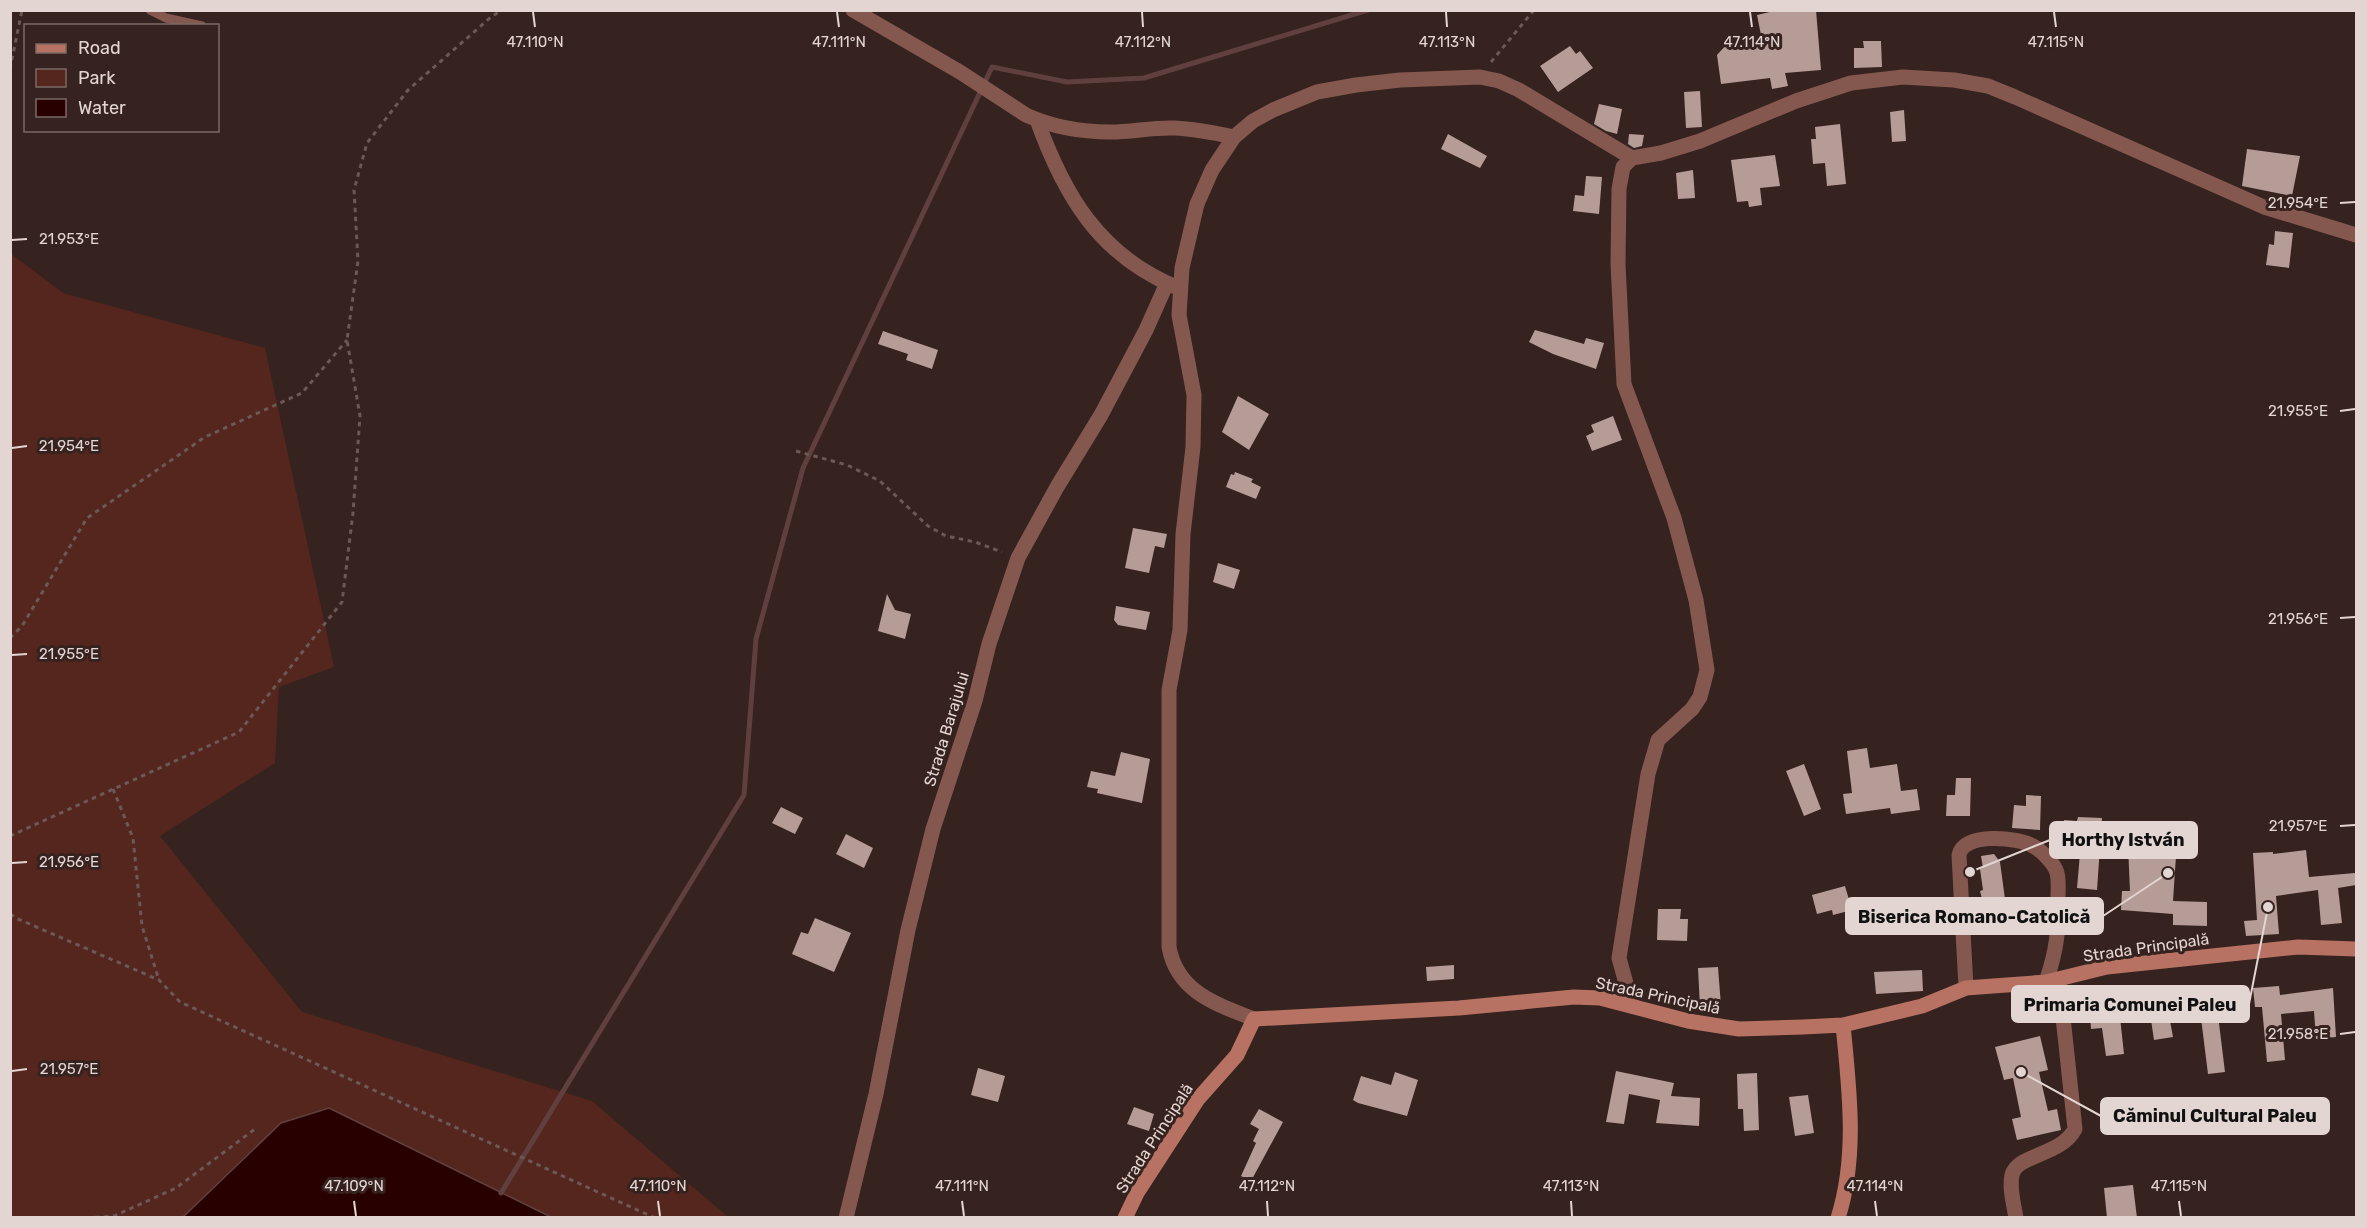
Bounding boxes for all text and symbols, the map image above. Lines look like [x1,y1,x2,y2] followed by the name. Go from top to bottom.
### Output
[24,24,219,132] legend
[506,33,564,51] text: 47.110°N
[812,33,866,51] text: 47.111°N
[1115,33,1171,51] text: 47.112°N
[1419,33,1475,51] text: 47.113°N
[1724,33,1780,51] text: 47.114°N
[2028,33,2084,51] text: 47.115°N
[78,37,121,59] text: Road
[78,67,116,89] text: Park
[78,97,126,119] text: Water
[2268,194,2328,212] text: 21.954°E
[39,230,99,248] text: 21.953°E
[2268,402,2328,420] text: 21.955°E
[39,437,99,455] text: 21.954°E
[2268,610,2328,628] text: 21.956°E
[39,645,99,663] text: 21.955°E
[920,670,973,789] street label: Strada Barajului
[2269,817,2327,835] text: 21.957°E
[2050,822,2197,858] callout: Horthy István
[2061,829,2185,851] text: Horthy István
[39,853,99,871] text: 21.956°E
[1846,898,2103,934] callout: Biserica Romano-Catolică
[1858,906,2090,928] text: Biserica Romano-Catolică
[2082,929,2210,966] street label: Strada Principală
[1594,973,1722,1018] street label: Strada Principală
[2012,986,2249,1022] callout: Primaria Comunei Paleu
[2023,994,2237,1016] text: Primaria Comunei Paleu
[2268,1025,2328,1043] text: 21.958°E
[40,1060,98,1078] text: 21.957°E
[1112,1080,1197,1197] street label: Strada Principală
[2101,1098,2329,1134] callout: Căminul Cultural Paleu
[2113,1105,2317,1127] text: Căminul Cultural Paleu
[324,1177,384,1195] text: 47.109°N
[629,1177,687,1195] text: 47.110°N
[935,1177,989,1195] text: 47.111°N
[1239,1177,1295,1195] text: 47.112°N
[1543,1177,1599,1195] text: 47.113°N
[1847,1177,1903,1195] text: 47.114°N
[2151,1177,2207,1195] text: 47.115°N

